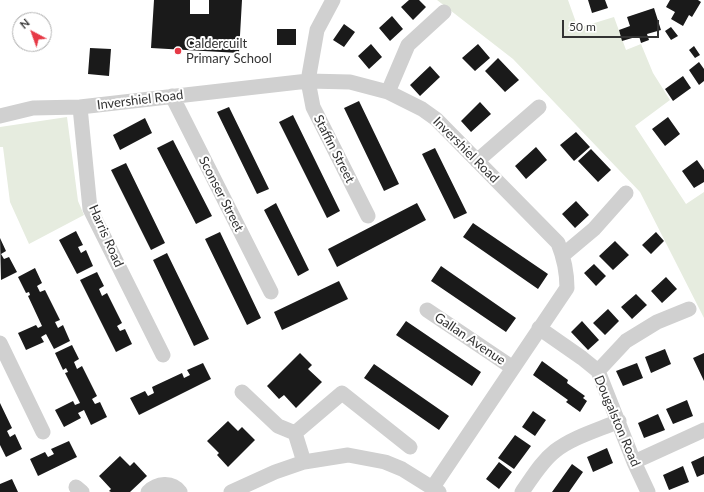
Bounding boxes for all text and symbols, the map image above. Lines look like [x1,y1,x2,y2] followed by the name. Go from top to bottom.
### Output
[12,12,52,52] north arrow
[564,12,661,38] scale bar
[17,16,32,31] text: N
[569,19,596,34] text: 50 m
[186,36,272,67] place label: Caldercuilt Primary School
[173,46,183,56] marker: Caldercuilt Primary School
[96,87,184,113] street label: Invershiel Road
[310,112,358,186] street label: Staffin Street
[430,114,502,186] street label: Invershiel Road
[195,154,247,234] street label: Sconser Street
[85,202,127,270] street label: Harris Road
[432,310,508,368] street label: Gallan Avenue
[591,373,643,469] street label: Dougalston Road

